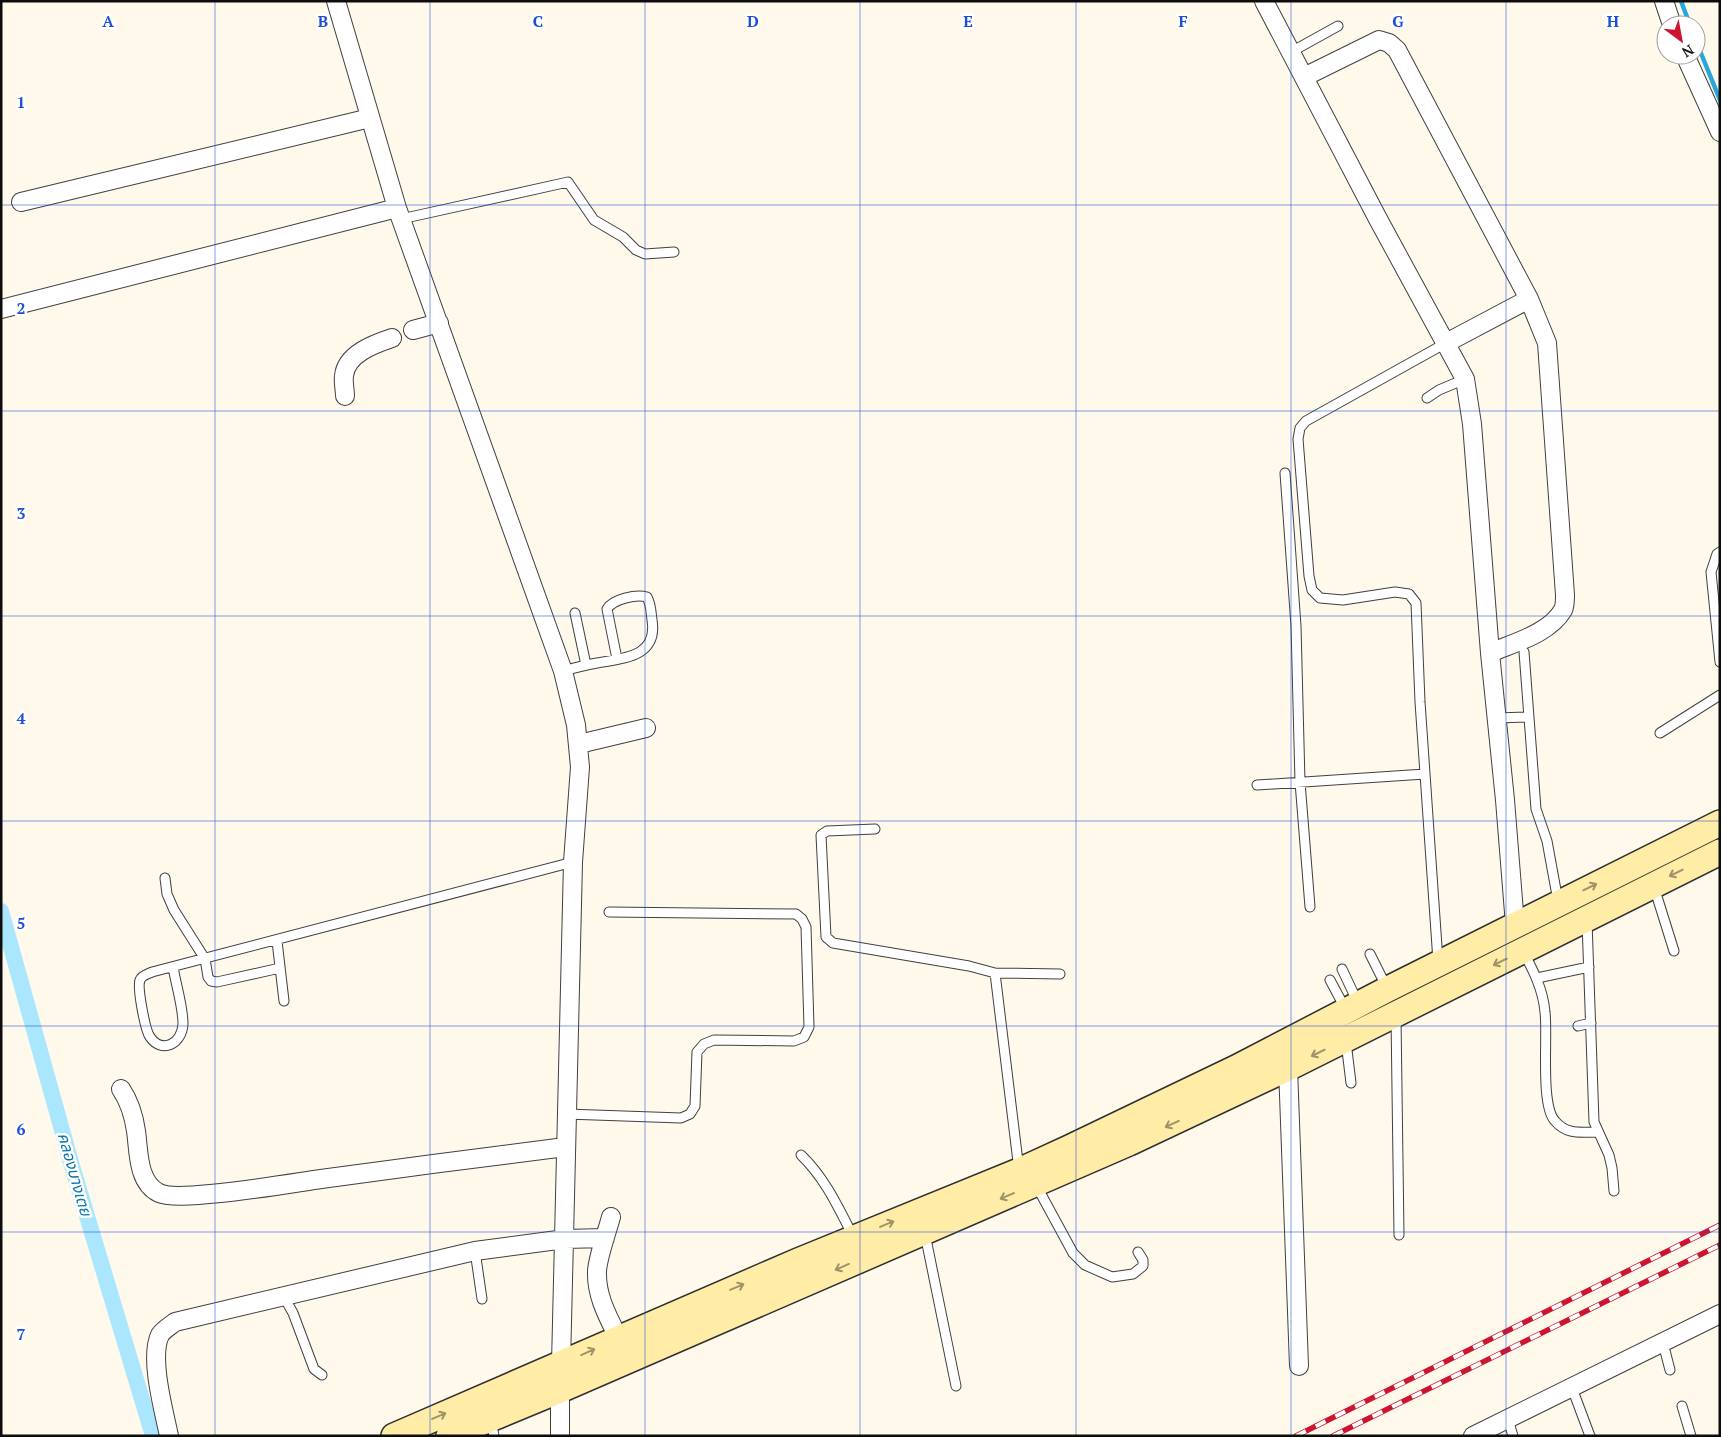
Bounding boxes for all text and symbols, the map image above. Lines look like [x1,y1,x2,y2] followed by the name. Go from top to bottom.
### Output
[102,10,114,32] text: A
[318,10,328,32] text: B
[533,10,543,32] text: C
[747,10,759,32] text: D
[963,10,973,32] text: E
[1178,10,1188,32] text: F
[1392,10,1404,32] text: G
[1607,10,1619,32] text: H
[1656,15,1706,65] north arrow
[1678,41,1698,63] text: N
[16,91,26,113] text: 1
[16,297,26,319] text: 2
[16,502,26,524] text: 3
[16,707,26,729] text: 4
[1669,869,1684,878] one-way arrow
[1582,882,1597,891] one-way arrow
[16,912,26,934] text: 5
[1492,957,1507,967] one-way arrow
[1311,1049,1326,1058] one-way arrow
[16,1118,26,1140] text: 6
[1165,1119,1180,1129] one-way arrow
[53,1130,98,1220] water label: คลองบางเตย
[1000,1192,1015,1202] one-way arrow
[879,1219,894,1229] one-way arrow
[835,1262,850,1272] one-way arrow
[729,1282,744,1292] one-way arrow
[16,1323,26,1345] text: 7
[580,1346,595,1356] one-way arrow
[431,1411,446,1421] one-way arrow

